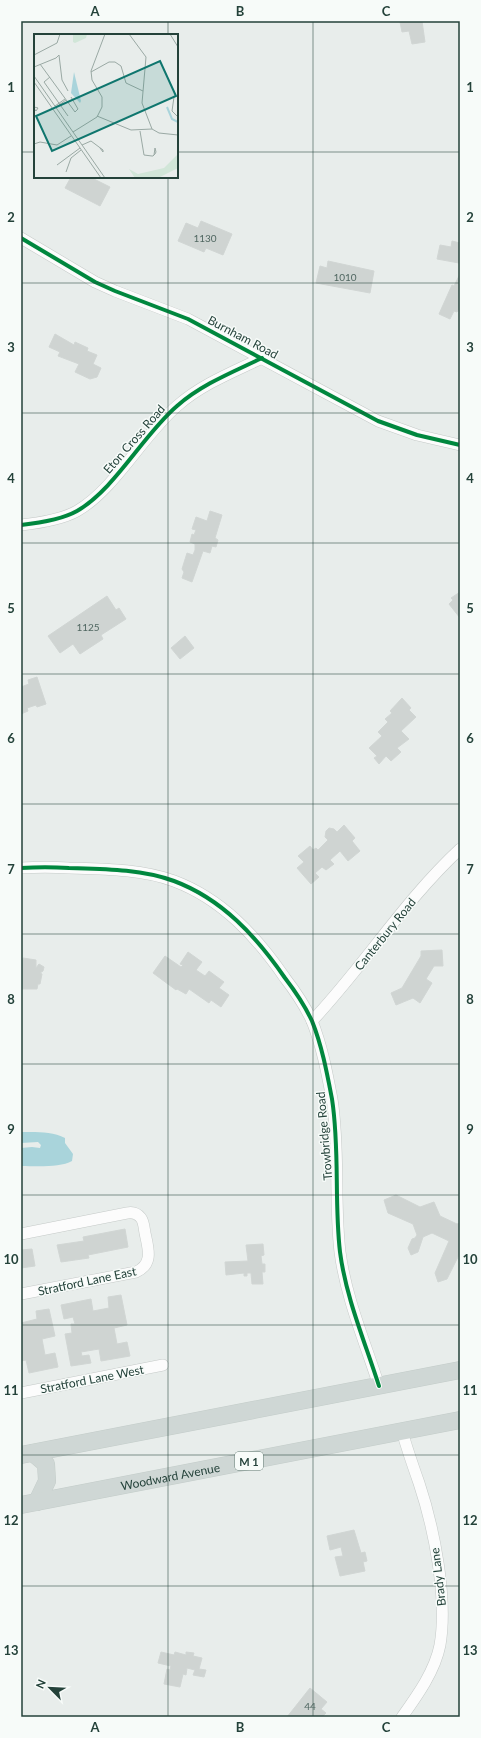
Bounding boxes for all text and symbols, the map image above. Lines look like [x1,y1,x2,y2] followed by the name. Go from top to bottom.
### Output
[89,3,100,19] text: A
[236,3,245,19] text: B
[382,3,391,19] text: C
[34,34,178,178] inset map
[7,79,15,95] text: 1
[466,79,474,95] text: 1
[7,209,15,225] text: 2
[466,209,474,225] text: 2
[193,232,217,244] house number: 1130
[333,271,357,283] house number: 1010
[205,312,281,362] street label: Burnham Road
[7,339,15,355] text: 3
[466,339,474,355] text: 3
[100,401,168,477] street label: Eton Cross Road
[7,470,15,486] text: 4
[466,470,474,486] text: 4
[7,600,15,616] text: 5
[466,600,474,616] text: 5
[76,621,100,633] house number: 1125
[7,730,15,746] text: 6
[466,730,474,746] text: 6
[7,861,15,877] text: 7
[466,861,474,877] text: 7
[351,895,419,973] street label: Canterbury Road
[7,991,15,1007] text: 8
[466,991,474,1007] text: 8
[313,1091,335,1181] street label: Trowbridge Road
[7,1121,15,1137] text: 9
[466,1121,474,1137] text: 9
[3,1251,19,1267] text: 10
[462,1251,478,1267] text: 10
[37,1263,138,1299] street label: Stratford Lane East
[39,1361,146,1396] street label: Stratford Lane West
[3,1382,19,1398] text: 11
[462,1382,478,1398] text: 11
[235,1452,263,1470] road number: M 1
[119,1459,221,1493] street label: Woodward Avenue
[3,1512,19,1528] text: 12
[462,1512,478,1528] text: 12
[427,1547,449,1607] street label: Brady Lane
[3,1642,19,1658] text: 13
[462,1642,478,1658] text: 13
[30,1668,70,1708] north arrow
[33,1677,48,1690] text: N
[304,1700,316,1712] house number: 44
[89,1719,100,1735] text: A
[236,1719,245,1735] text: B
[382,1719,391,1735] text: C

